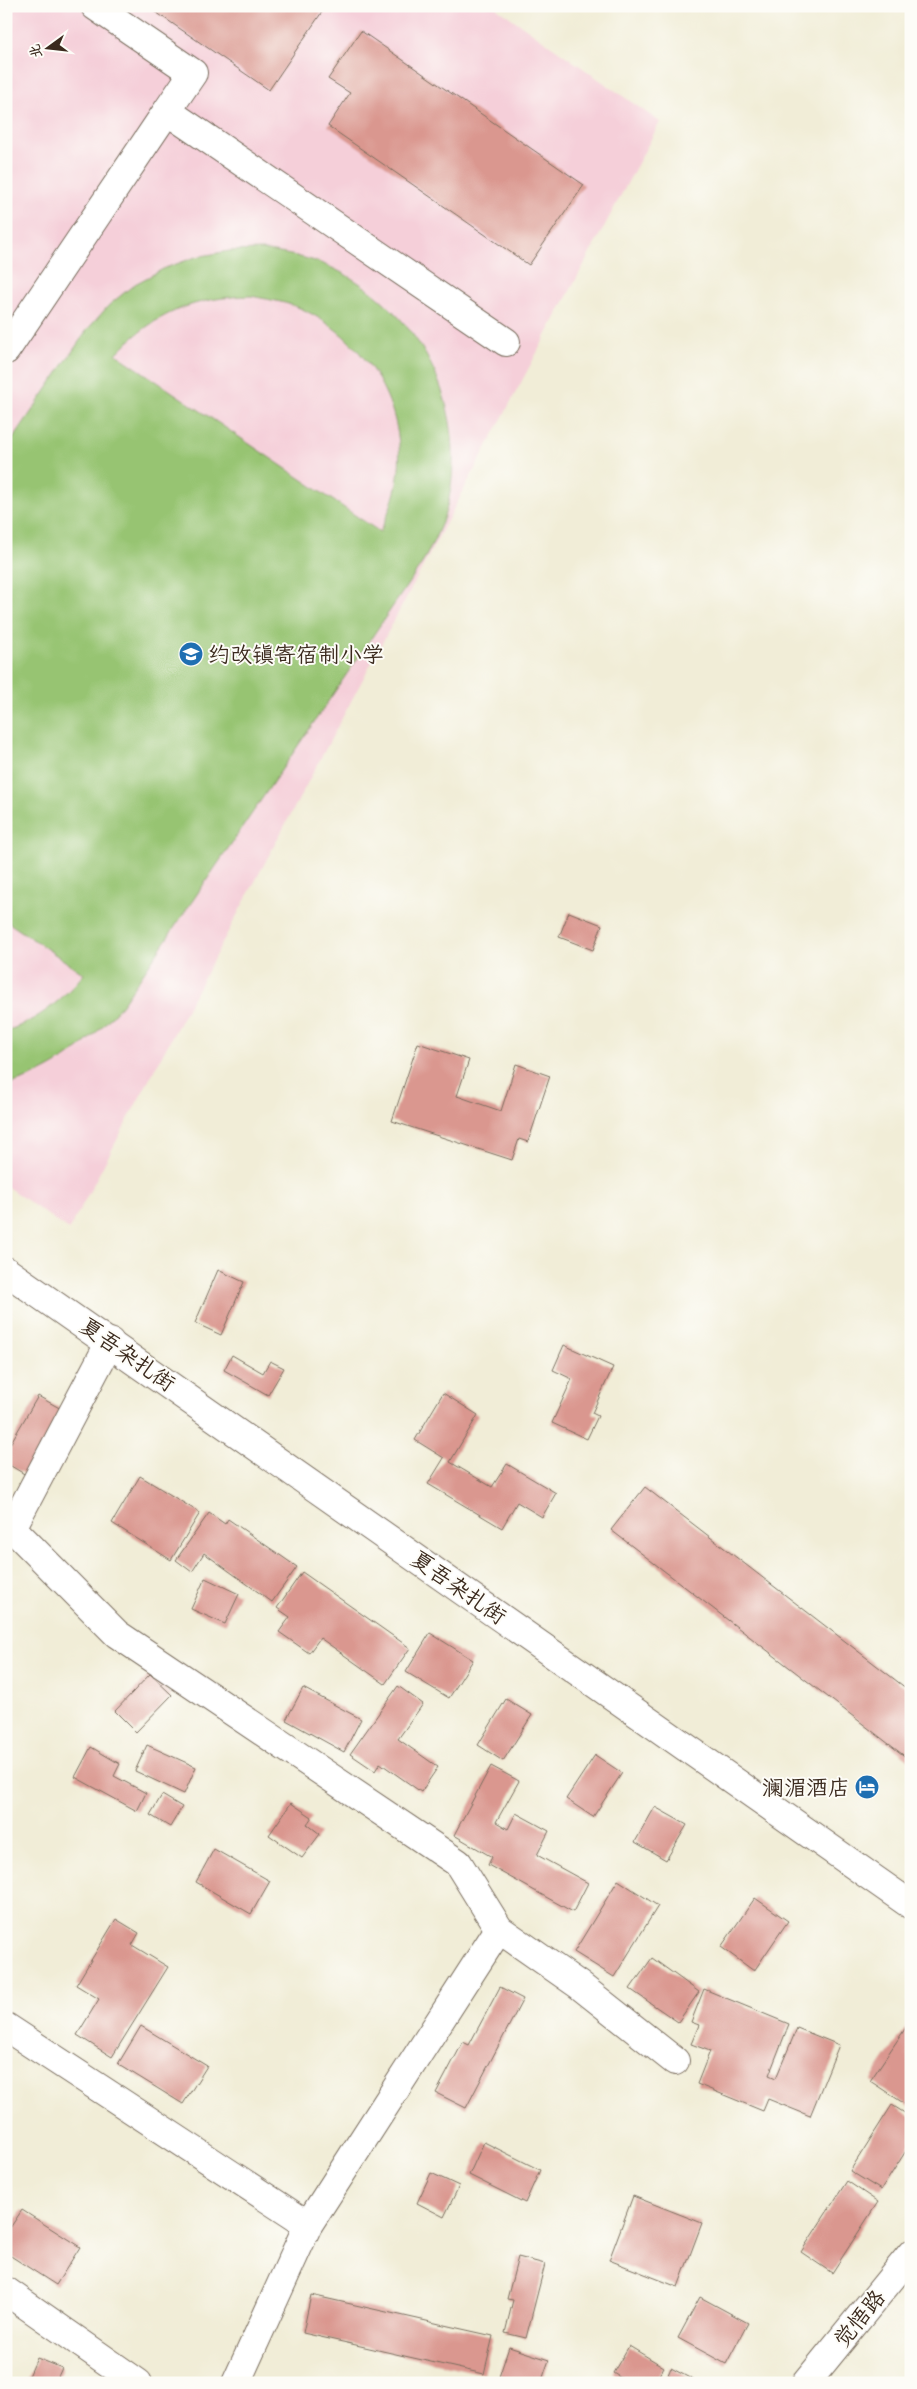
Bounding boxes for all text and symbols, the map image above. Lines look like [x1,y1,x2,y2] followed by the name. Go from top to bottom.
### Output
[22,22,72,72] north arrow
[25,41,49,60] text: 北
[178,641,204,667] school or university icon: 约改镇寄宿制小学
[208,641,384,673] place label: 约改镇寄宿制小学
[72,1312,181,1401] street label: 夏吾杂扎街
[403,1545,512,1634] street label: 夏吾杂扎街
[762,1774,850,1806] place label: 澜湄酒店
[854,1774,880,1800] hotel icon: 澜湄酒店
[828,2284,895,2356] street label: 觉悟路

